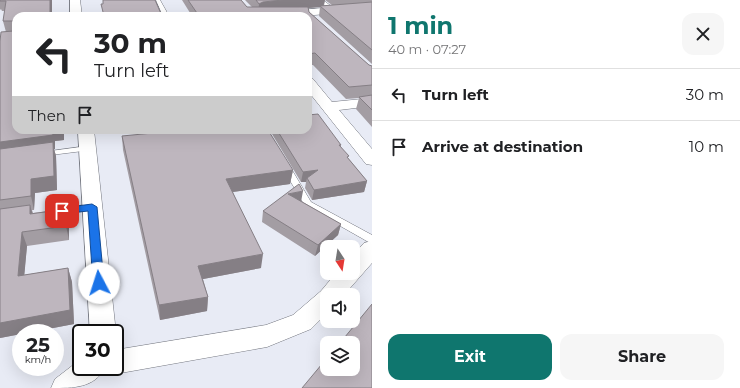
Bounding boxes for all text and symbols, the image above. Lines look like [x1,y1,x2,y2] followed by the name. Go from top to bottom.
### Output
[388,11,453,40] text: 1 min
[682,13,724,55] button: close
[94,26,167,60] text: 30 m
[28,28,80,80] icon: left
[388,41,466,57] text: 40 m · 07:27
[94,60,169,82] text: Turn left
[388,84,410,106] icon: left
[422,85,489,104] text: Turn left
[686,85,724,104] text: 30 m
[74,104,96,126] icon: arrive
[28,106,66,125] text: Then
[388,136,410,158] icon: arrive
[422,137,583,156] text: Arrive at destination
[689,137,724,156] text: 10 m
[45,194,79,228] pin
[51,200,73,222] icon: arrive
[320,240,360,280] north arrow
[320,240,360,376] map controls
[78,262,120,304] position arrow
[320,288,360,328] button: sound
[72,324,124,376] speed limit sign: 30
[26,333,50,357] text: 25
[388,334,552,380] button: Exit
[560,334,724,380] button: Share
[320,336,360,376] button: layers
[25,353,51,366] text: km/h

